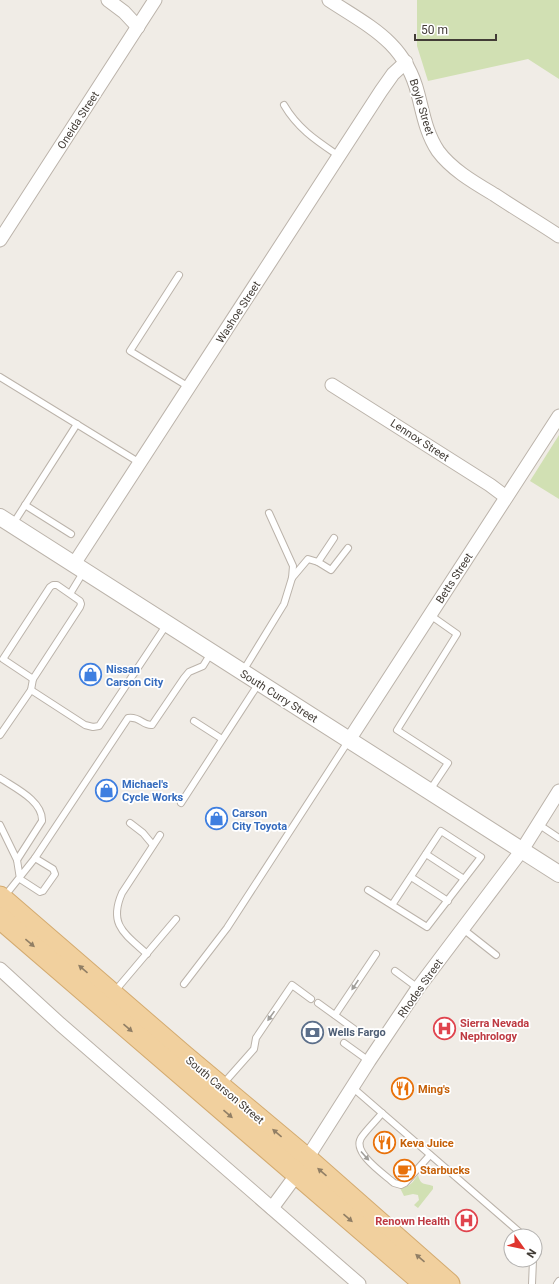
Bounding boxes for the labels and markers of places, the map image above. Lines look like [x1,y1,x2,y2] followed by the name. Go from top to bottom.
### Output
[77,662,103,688] shop icon: Nissan Carson City
[106,663,164,689] place label: Nissan Carson City
[94,777,120,803] shop icon: Michael's Cycle Works
[122,778,184,804] place label: Michael's Cycle Works
[204,806,230,832] shop icon: Carson City Toyota
[232,807,287,833] place label: Carson City Toyota
[431,1016,457,1042] hospital icon: Sierra Nevada Nephrology
[460,1017,529,1043] place label: Sierra Nevada Nephrology
[300,1019,326,1045] bank icon: Wells Fargo
[328,1026,386,1039] place label: Wells Fargo
[389,1076,415,1102] restaurant icon: Ming's
[418,1083,450,1096] place label: Ming's
[371,1130,397,1156] restaurant icon: Keva Juice
[400,1137,454,1150] place label: Keva Juice
[391,1157,417,1183] cafe icon: Starbucks
[420,1164,470,1177] place label: Starbucks
[453,1208,479,1234] hospital icon: Renown Health
[375,1215,450,1228] place label: Renown Health

